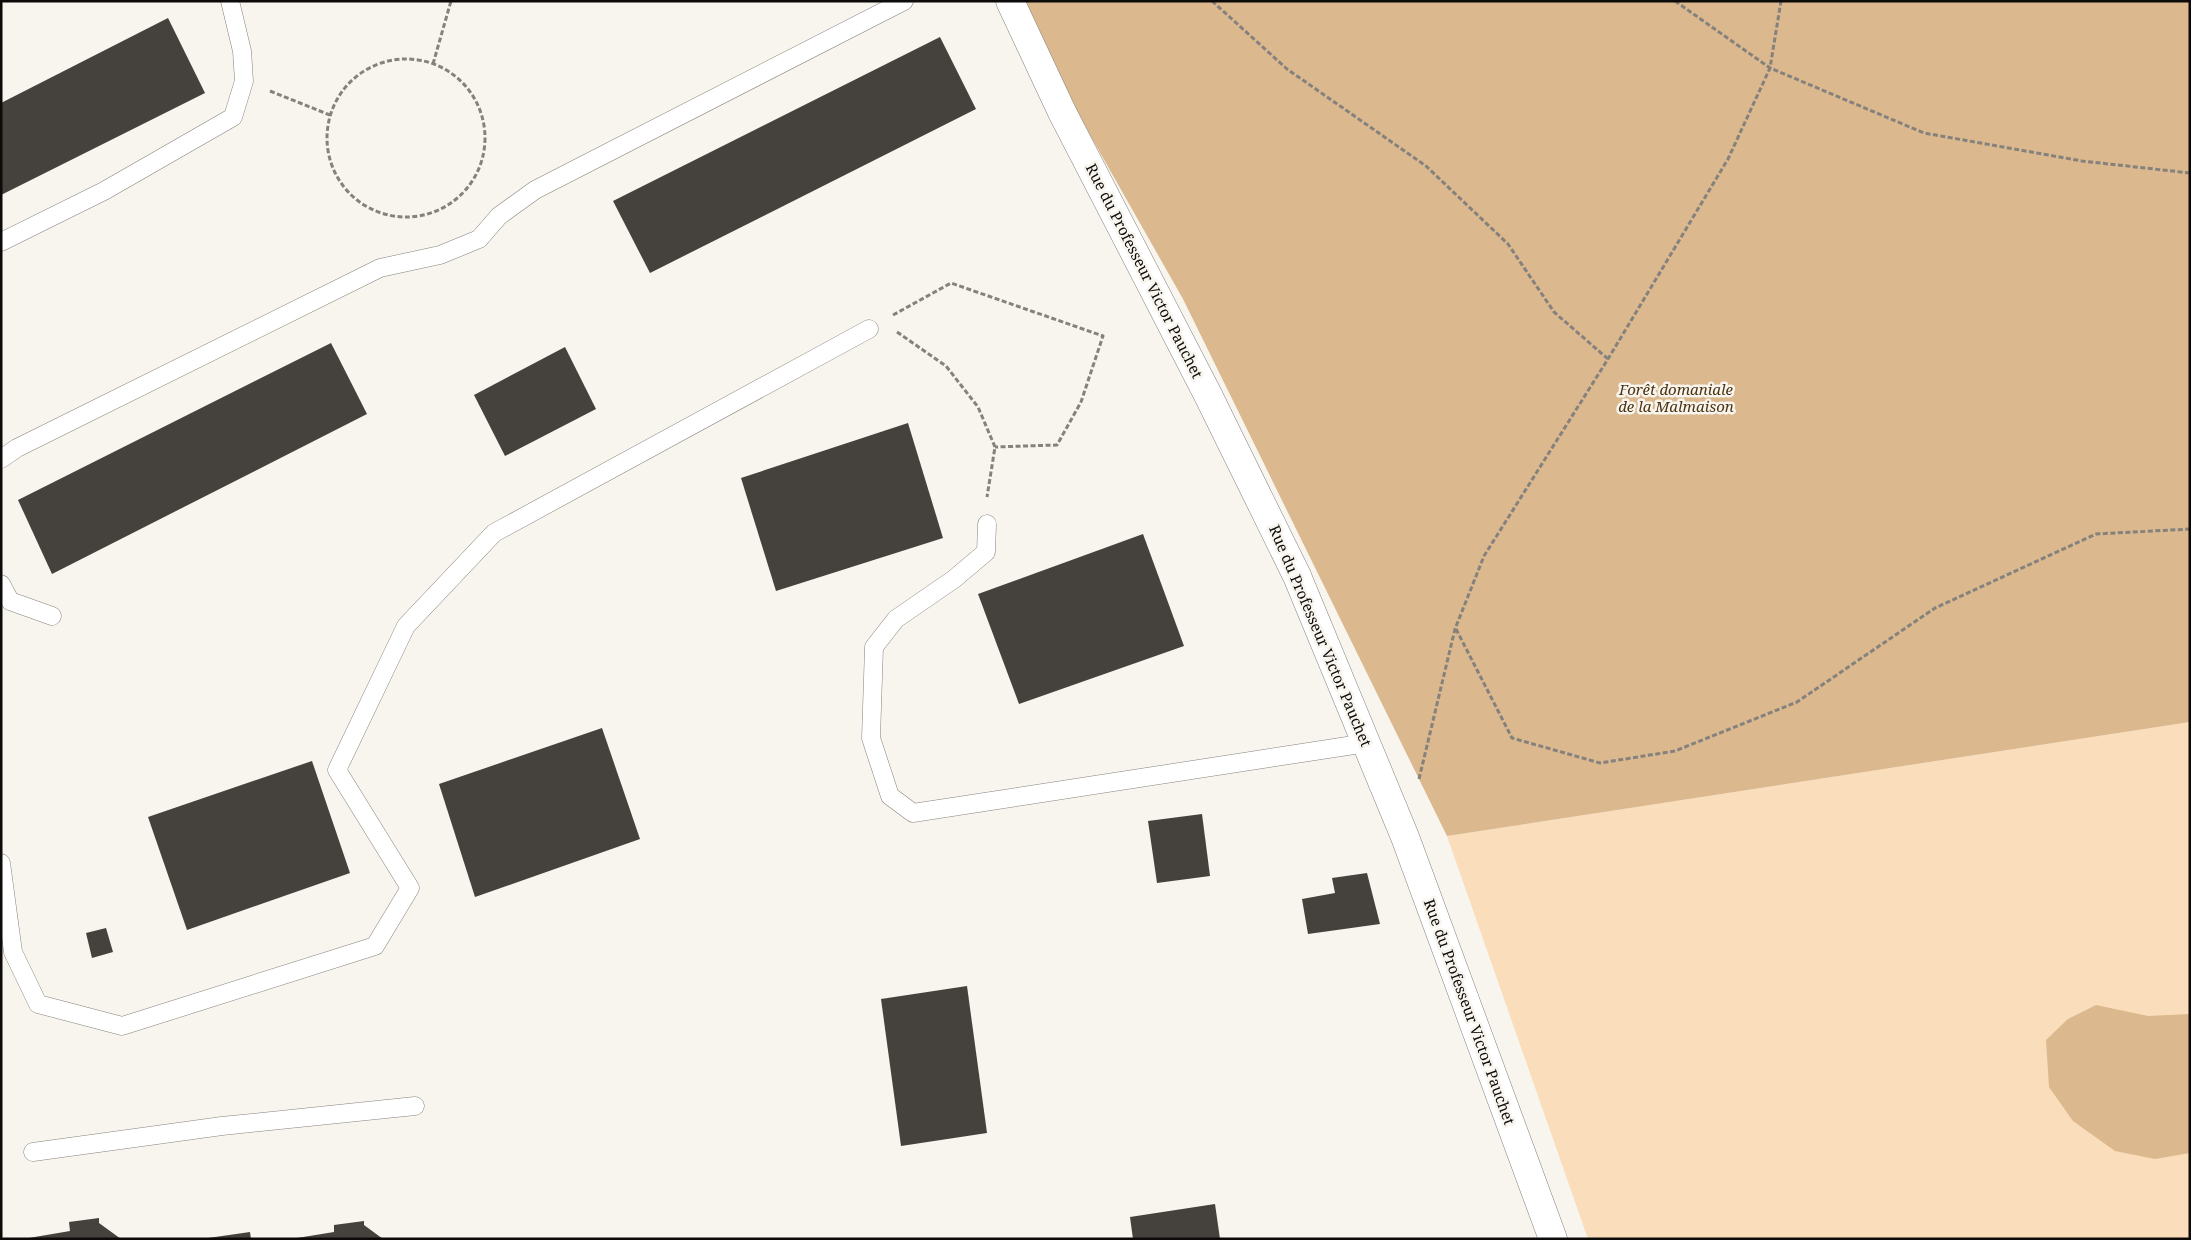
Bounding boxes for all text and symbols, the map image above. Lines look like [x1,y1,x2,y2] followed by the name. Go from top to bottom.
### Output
[1082,160,1208,381] street label: Rue du Professeur Victor Pauchet
[1618,379,1734,416] park label: Forêt domaniale de la Malmaison
[1265,522,1377,749] street label: Rue du Professeur Victor Pauchet
[1420,896,1520,1127] street label: Rue du Professeur Victor Pauchet

